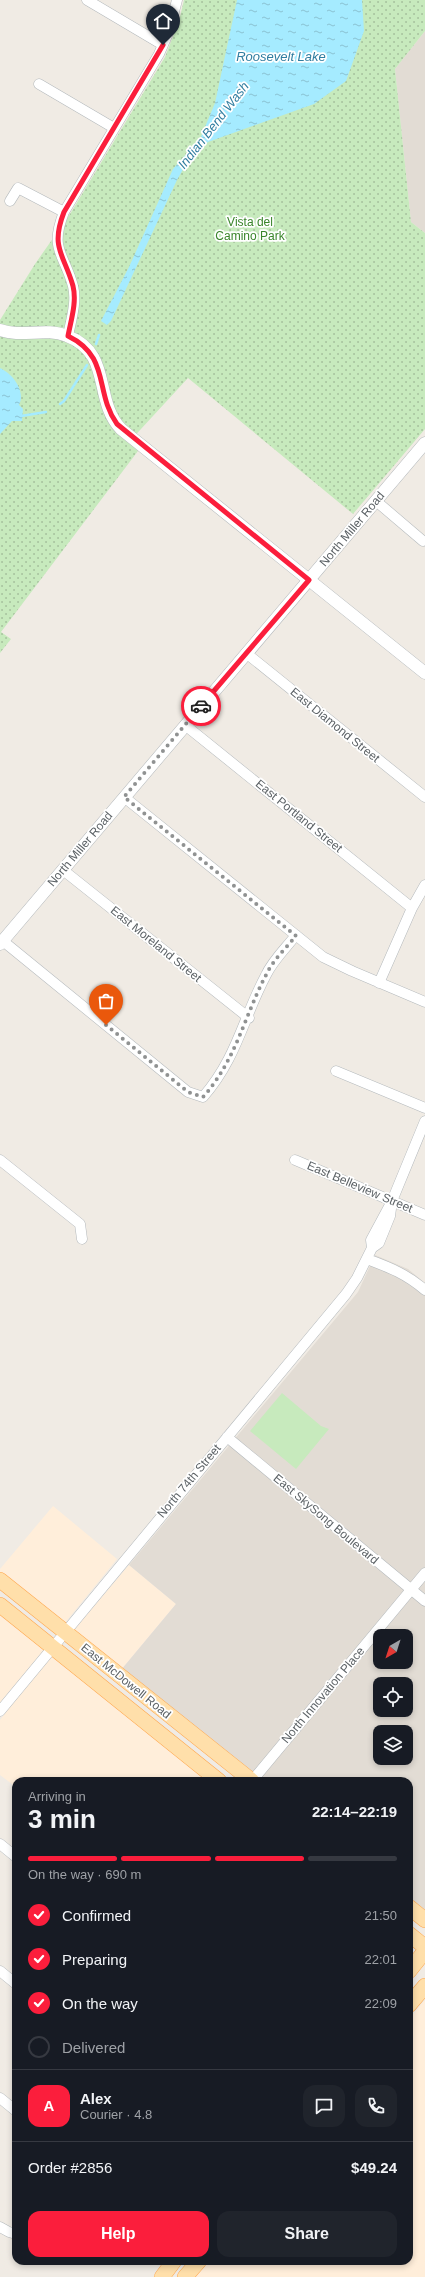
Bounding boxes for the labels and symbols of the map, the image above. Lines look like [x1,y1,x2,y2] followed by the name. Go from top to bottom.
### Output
[146,4,180,45] pin
[236,49,326,64] water label: Roosevelt Lake
[175,79,252,172] water label: Indian Bend Wash
[215,215,286,243] park label: Vista del Camino Park
[317,489,387,569] street label: North Miller Road
[288,685,383,766] street label: East Diamond Street
[181,686,221,726] courier
[253,777,346,856] street label: East Portland Street
[45,809,115,889] street label: North Miller Road
[108,903,205,985] street label: East Moreland Street
[89,984,123,1025] pin
[305,1158,416,1216] street label: East Belleview Street
[154,1441,224,1521] street label: North 74th Street
[271,1471,381,1567] street label: East SkySong Boulevard
[373,1629,413,1669] north arrow
[78,1641,174,1721] street label: East McDowell Road
[279,1644,368,1746] street label: North Innovation Place

